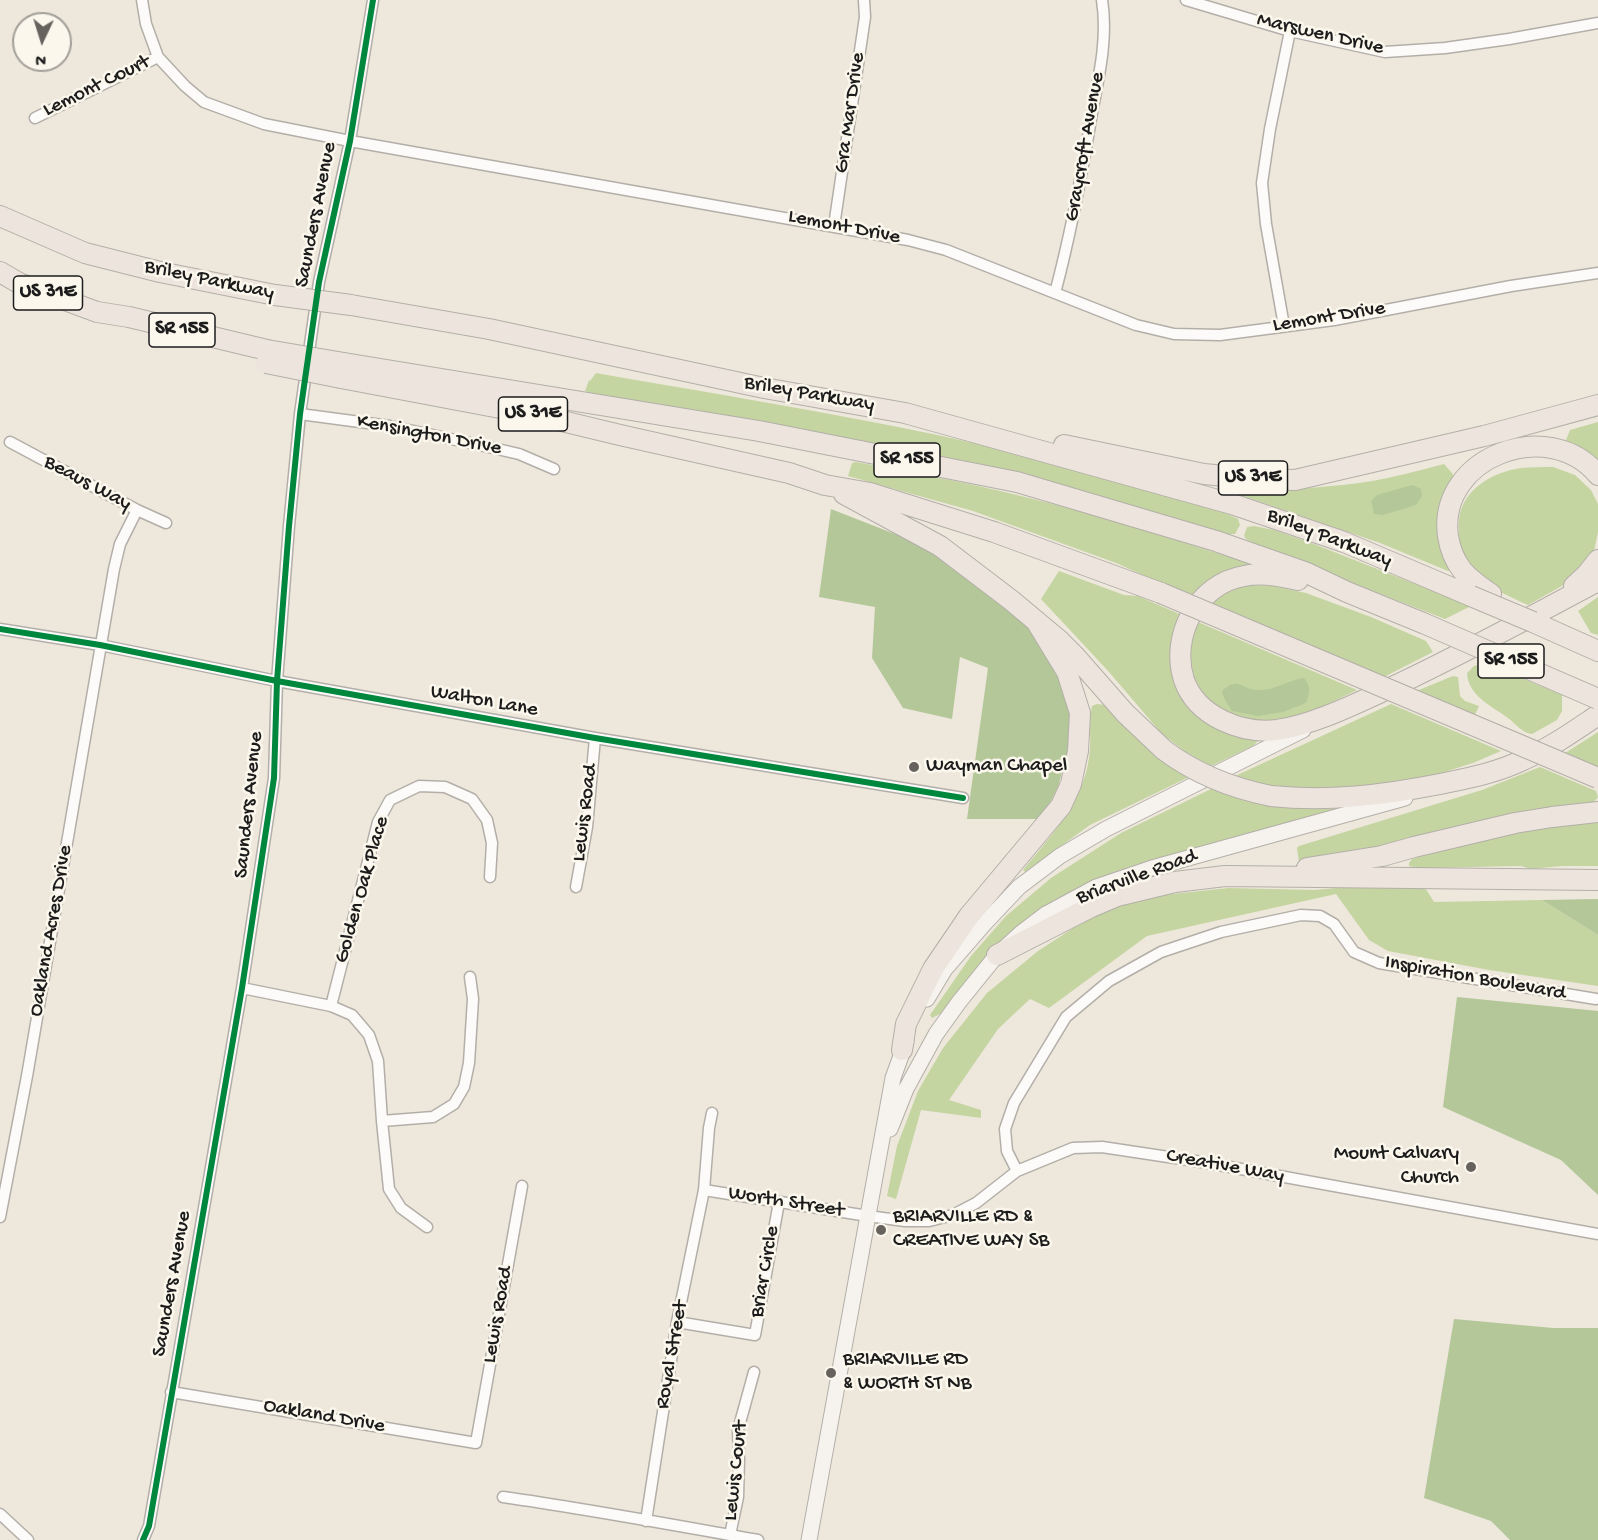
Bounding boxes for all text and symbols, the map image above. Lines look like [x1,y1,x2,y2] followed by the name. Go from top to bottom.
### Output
[1254,8,1386,62] street label: Marswen Drive
[12,12,72,72] north arrow
[35,49,47,68] text: N
[39,50,155,124] street label: Lemont Court
[830,51,872,175] street label: Gra Mar Drive
[1060,70,1112,224] street label: Graycroft Avenue
[291,140,343,290] street label: Saunders Avenue
[786,205,902,251] street label: Lemont Drive
[142,255,276,307] street label: Briley Parkway
[14,276,82,310] road number: US 31E
[1271,297,1387,339] street label: Lemont Drive
[149,313,215,347] road number: SR 155
[742,371,876,419] street label: Briley Parkway
[498,397,568,431] road number: US 31E
[355,410,503,462] street label: Kensington Drive
[874,443,940,477] road number: SR 155
[39,450,135,518] street label: Beaus Way
[1218,461,1288,495] road number: US 31E
[1263,504,1395,574] street label: Briley Parkway
[1478,644,1544,678] road number: SR 155
[428,680,540,724] street label: Walton Lane
[230,730,270,880] street label: Saunders Avenue
[926,754,1067,780] place label: Wayman Chapel
[907,760,921,774] marker: Wayman Chapel
[568,763,604,863] street label: Lewis Road
[330,814,396,966] street label: Golden Oak Place
[25,843,79,1019] street label: Oakland Acres Drive
[1073,845,1201,911] street label: Briarville Road
[1383,951,1567,1007] street label: Inspiration Boulevard
[1334,1142,1459,1192] place label: Mount Calvary Church
[1164,1144,1286,1190] street label: Creative Way
[1464,1160,1478,1174] marker: Mount Calvary Church
[726,1181,846,1225] street label: Worth Street
[893,1205,1049,1255] place label: BRIARVILLE RD & CREATIVE WAY SB
[148,1209,198,1359] street label: Saunders Avenue
[874,1223,888,1237] marker: BRIARVILLE RD & CREATIVE WAY SB
[746,1224,786,1320] street label: Briar Circle
[478,1265,520,1365] street label: Lewis Road
[651,1299,695,1411] street label: Royal Street
[843,1348,971,1398] place label: BRIARVILLE RD & WORTH ST NB
[824,1366,838,1380] marker: BRIARVILLE RD & WORTH ST NB
[261,1394,387,1440] street label: Oakland Drive
[719,1420,755,1522] street label: Lewis Court

